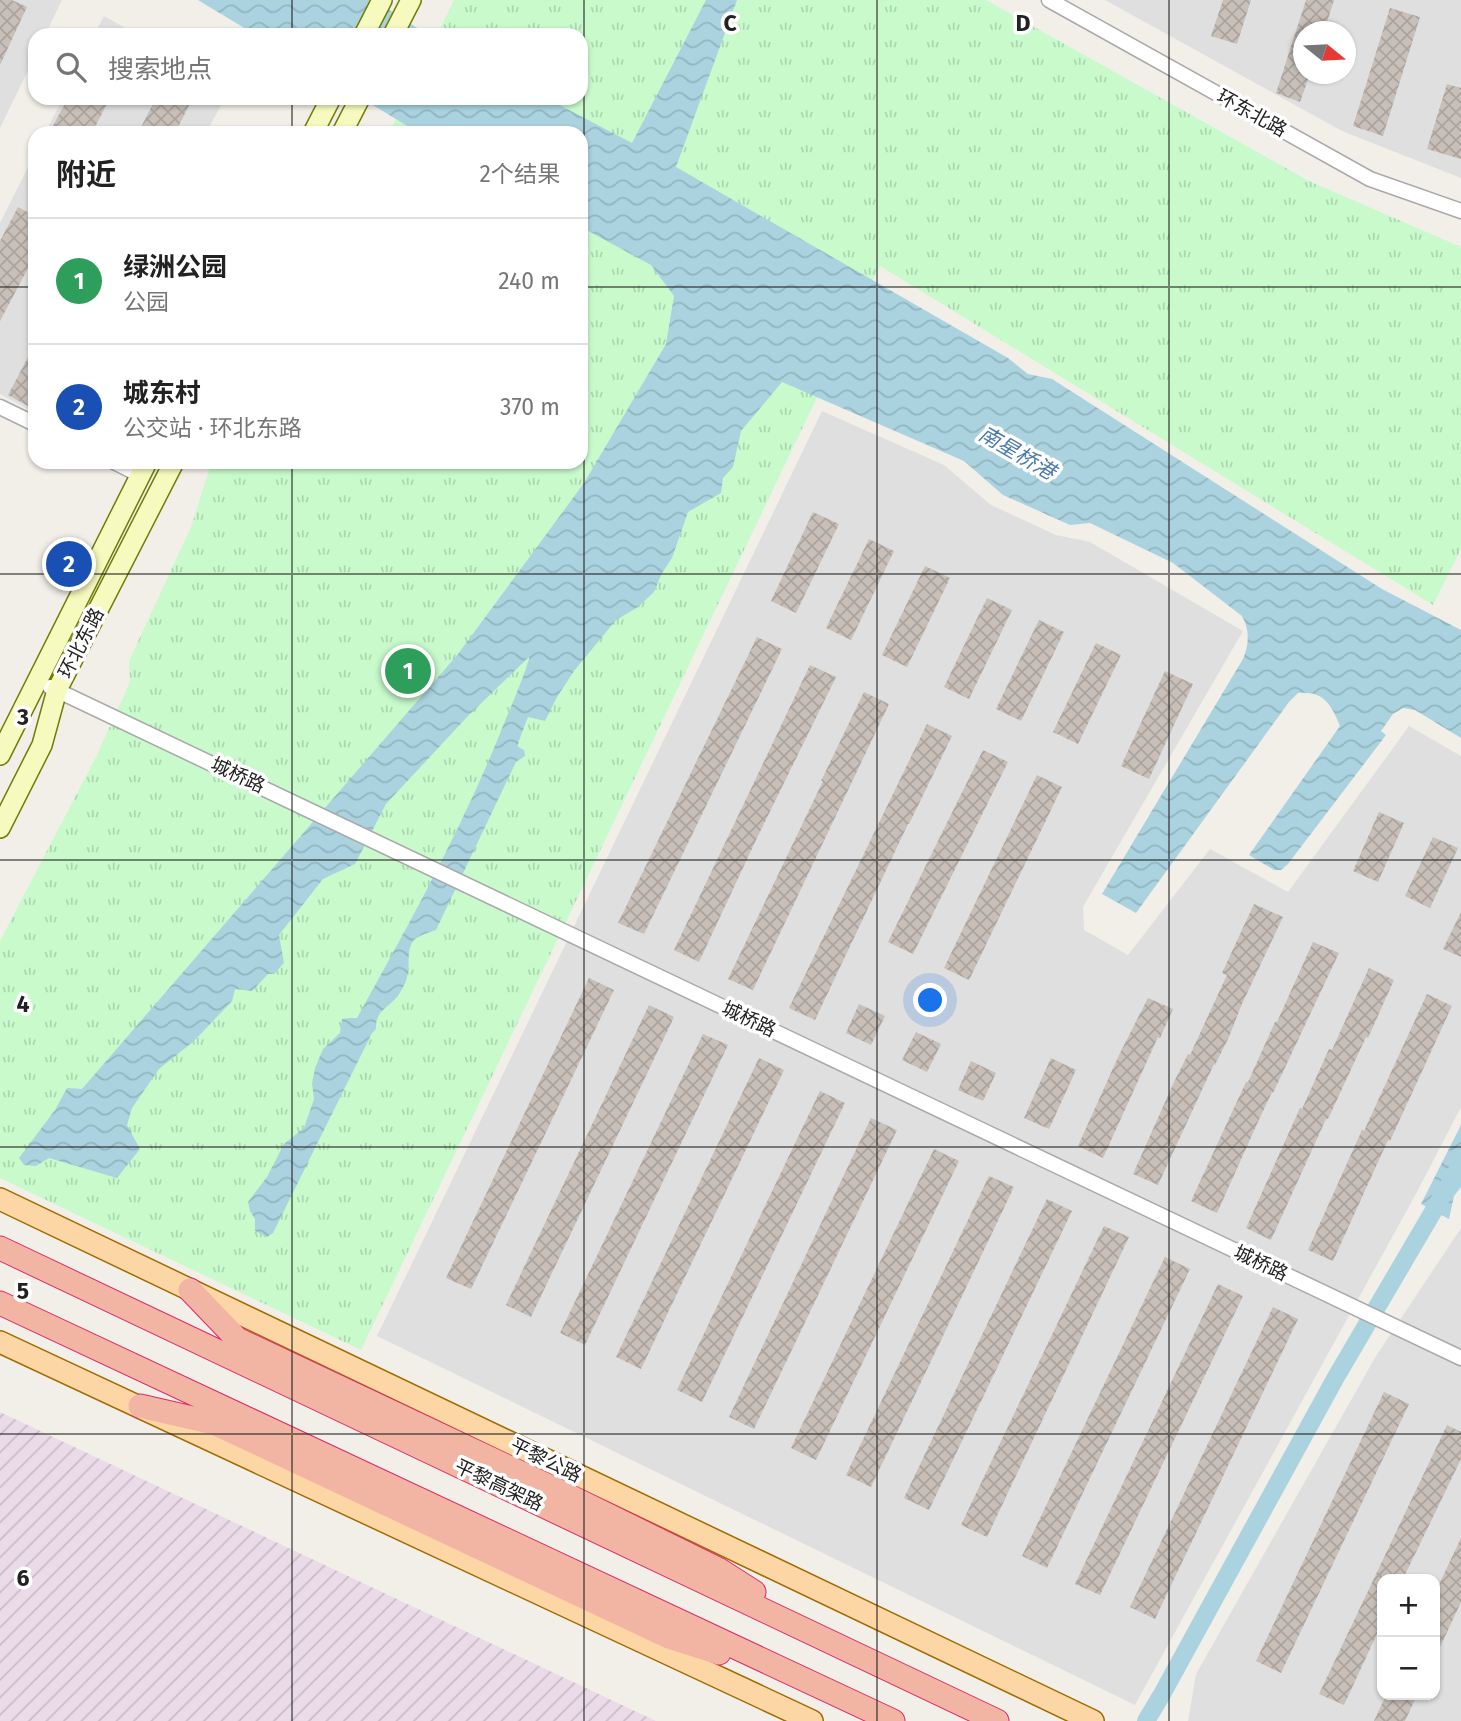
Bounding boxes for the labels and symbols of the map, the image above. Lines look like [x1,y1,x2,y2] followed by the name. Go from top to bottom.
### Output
[723,9,737,37] text: C
[1016,9,1031,37] text: D
[1293,21,1356,84] north arrow
[1213,85,1291,141] street label: 环东北路
[974,421,1062,487] water label: 南星桥港
[46,538,92,590] pin: 2
[53,604,109,682] street label: 环北东路
[385,645,431,697] pin: 1
[16,703,29,731] text: 3
[207,753,269,797] street label: 城桥路
[913,983,947,1017] your location
[17,990,30,1018] text: 4
[718,997,780,1041] street label: 城桥路
[1230,1241,1292,1285] street label: 城桥路
[17,1277,29,1305] text: 5
[507,1433,585,1487] street label: 平黎公路
[451,1454,547,1516] street label: 平黎高架路
[17,1564,30,1592] text: 6

